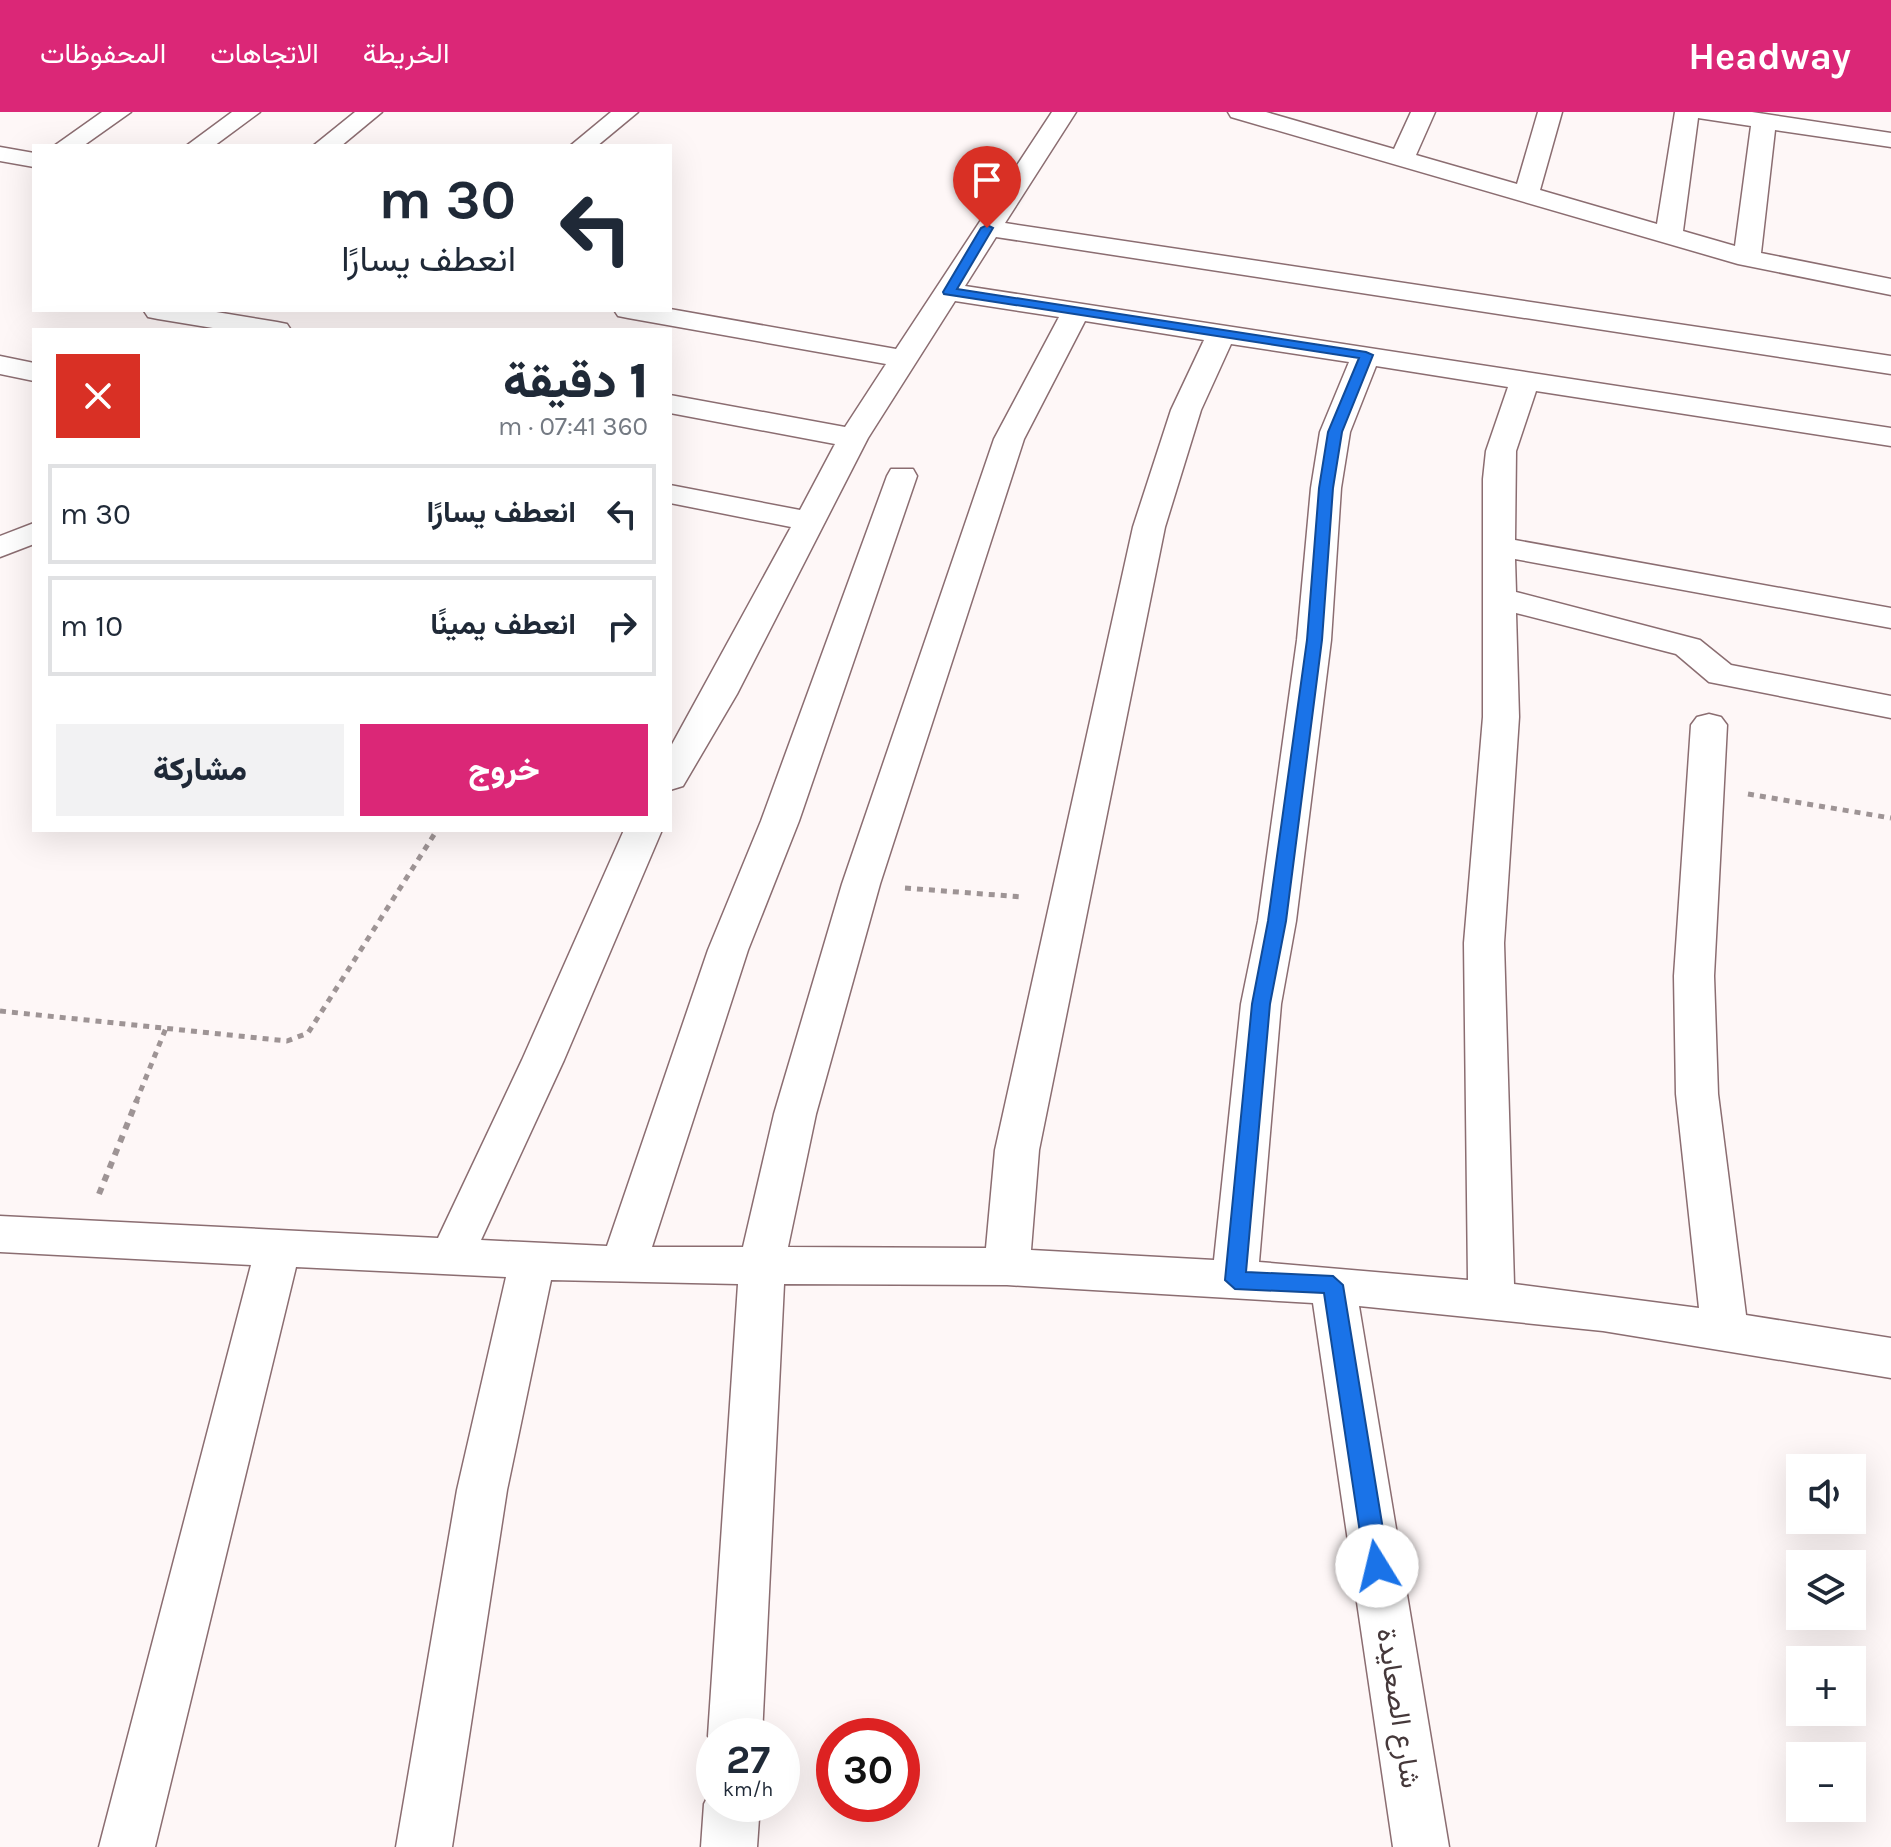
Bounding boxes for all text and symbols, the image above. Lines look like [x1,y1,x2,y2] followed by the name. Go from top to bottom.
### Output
[1688,34,1851,79] text: Headway
[40,37,166,70] text: المحفوظات
[210,37,319,70] text: الاتجاهات
[363,37,449,70] text: الخريطة
[953,146,1021,228] pin
[965,158,1009,202] icon: arrive
[378,167,516,232] text: 30 m
[544,176,648,280] icon: left
[341,238,516,280] text: انعطف يسارًا
[503,353,648,409] text: 1 دقيقة
[56,354,140,438] button: close
[498,411,648,442] text: 360 m · 07:41
[600,492,644,536] icon: left
[426,494,576,530] text: انعطف يسارًا
[60,496,131,532] text: 30 m
[600,604,644,648] icon: right
[430,606,576,642] text: انعطف يمينًا
[60,608,123,644] text: 10 m
[56,724,344,816] button: مشاركة
[360,724,648,816] button: خروج
[1786,1454,1866,1822] map controls
[1786,1454,1866,1534] button: sound
[1335,1524,1419,1608] position arrow
[1786,1550,1866,1630] button: layers
[1368,1626,1428,1791] street label: شارع الصعايدة
[1786,1646,1866,1726] button: +
[816,1718,920,1822] speed limit sign: 30
[726,1736,770,1783] text: 27
[1786,1742,1866,1822] button: −
[723,1778,773,1801] text: km/h

